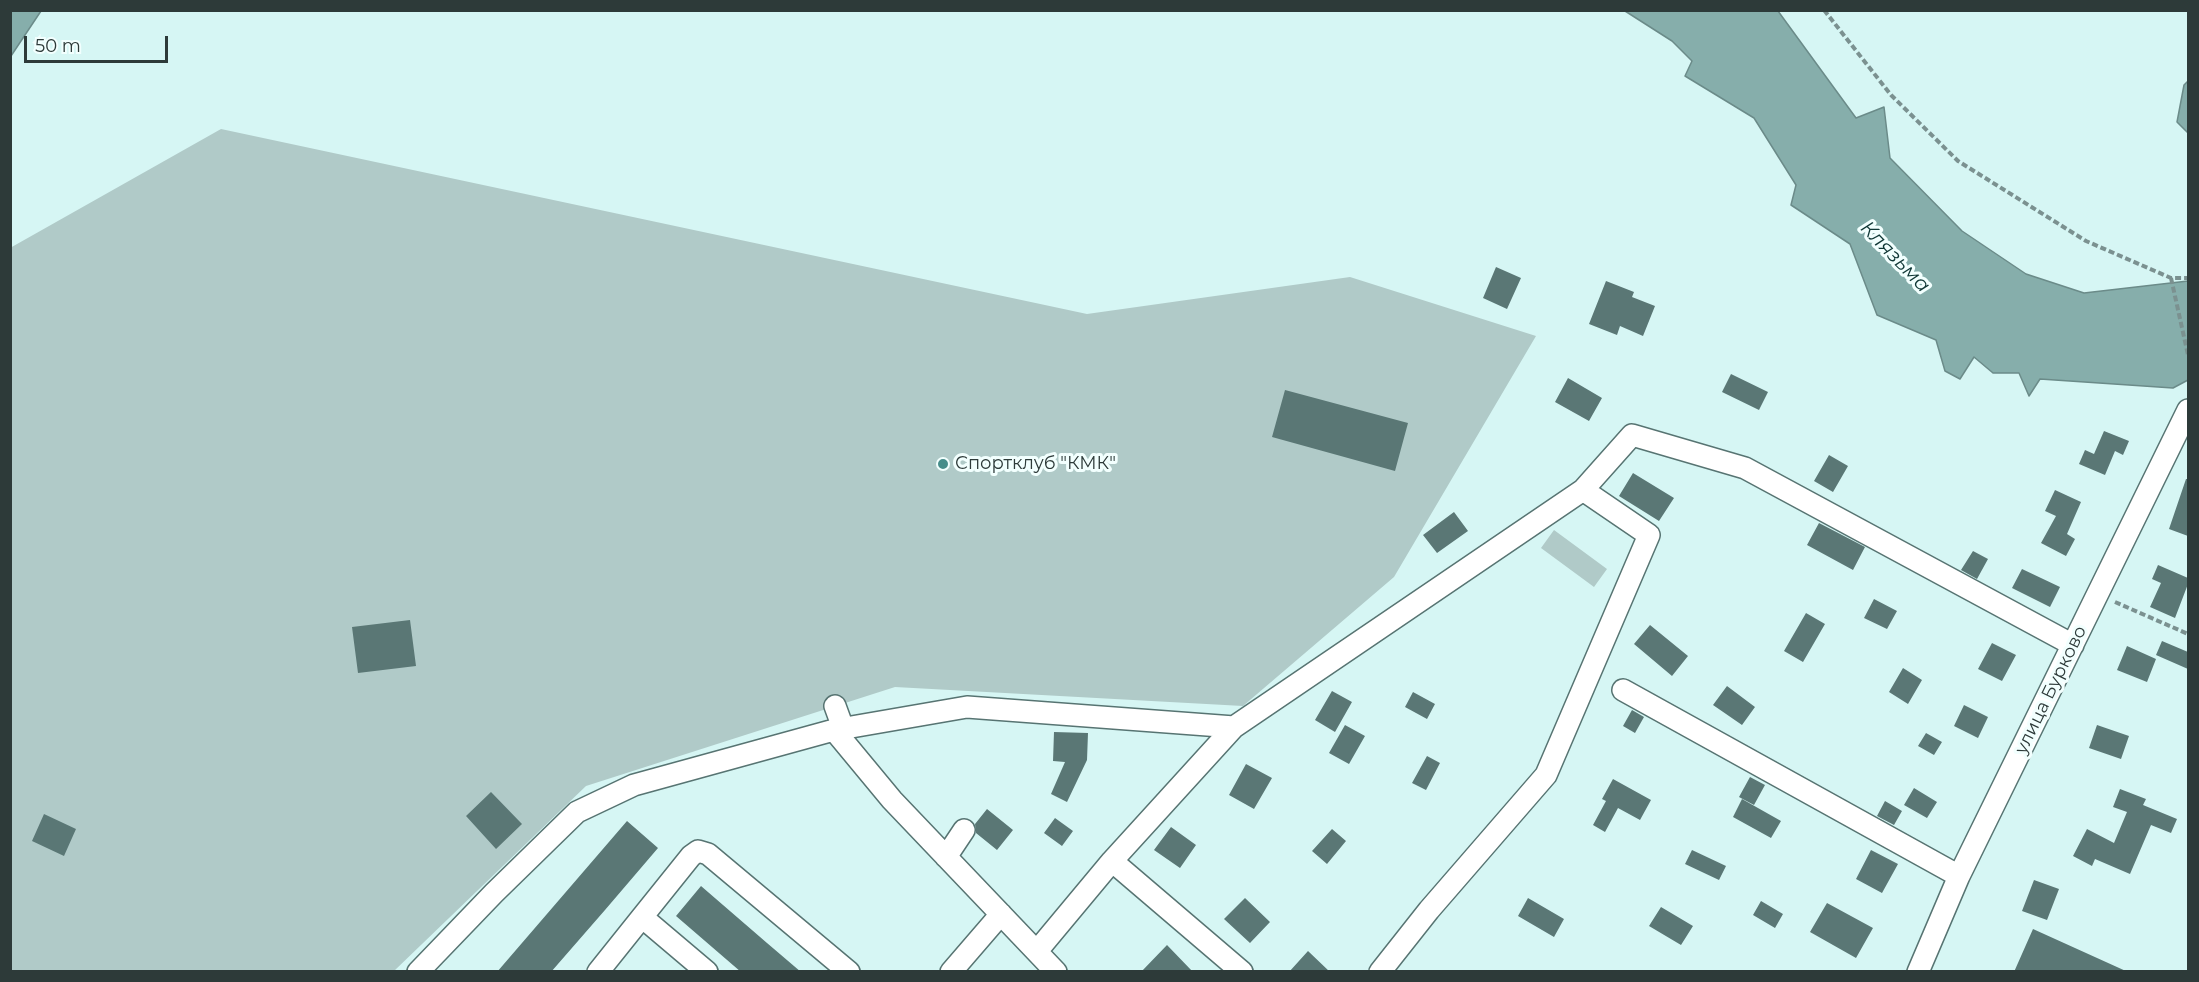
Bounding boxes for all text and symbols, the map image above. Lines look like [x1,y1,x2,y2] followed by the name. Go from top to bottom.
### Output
[27,24,171,62] scale bar
[35,35,81,57] text: 50 m
[1855,216,1935,298] water label: Клязьма
[955,453,1116,475] place label: Спортклуб "КМК"
[936,457,950,471] marker: Спортклуб "КМК"
[2011,622,2091,758] street label: улица Бурково

